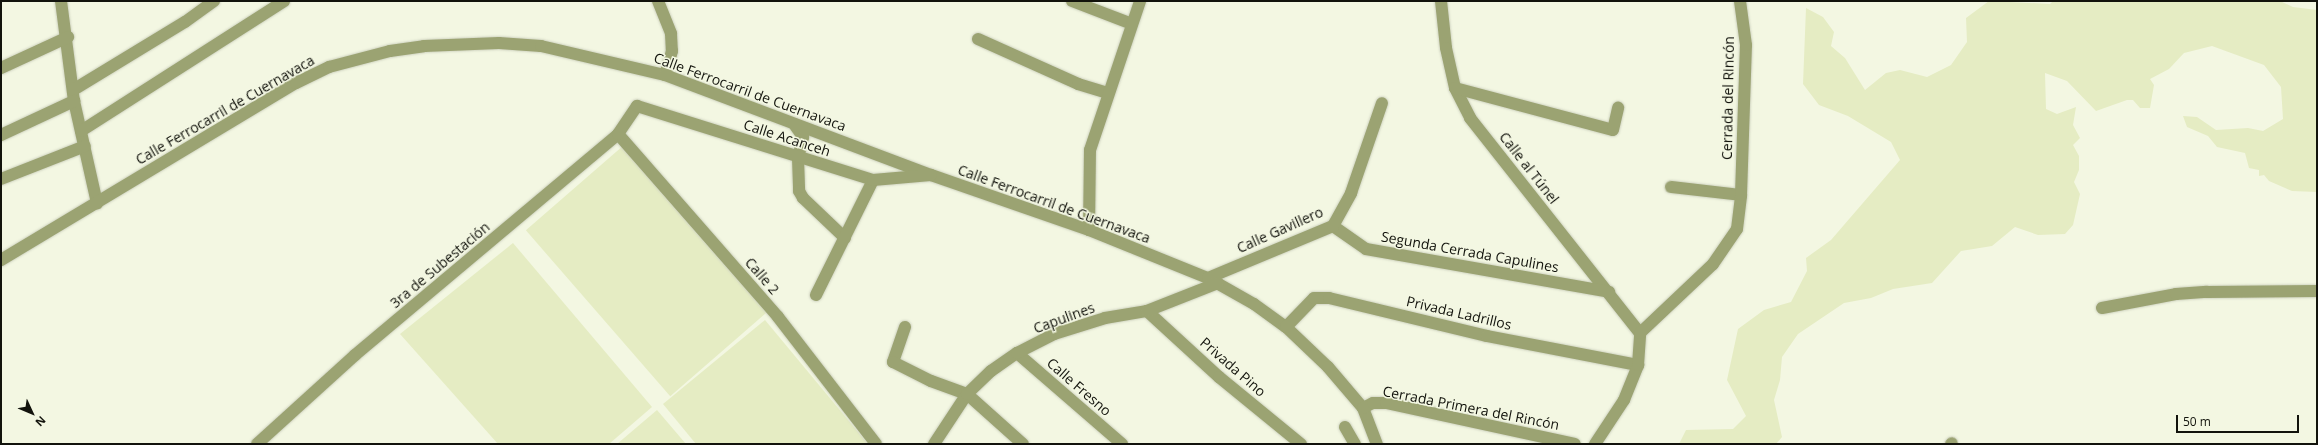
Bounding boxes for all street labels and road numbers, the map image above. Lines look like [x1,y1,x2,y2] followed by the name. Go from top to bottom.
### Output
[1719,36,1737,160] street label: Cerrada del Rincón
[652,49,848,135] street label: Calle Ferrocarril de Cuernavaca
[133,52,317,168] street label: Calle Ferrocarril de Cuernavaca
[741,116,833,160] street label: Calle Acanceh
[1496,129,1562,207] street label: Calle al Túnel
[956,161,1152,247] street label: Calle Ferrocarril de Cuernavaca
[1234,203,1326,257] street label: Calle Gavillero
[387,219,493,311] street label: 3ra de Subestación
[1380,228,1560,276] street label: Segunda Cerrada Capulines
[741,254,783,298] street label: Calle 2
[1405,293,1513,333] street label: Privada Ladrillos
[1031,299,1097,337] street label: Capulines
[1197,334,1269,400] street label: Privada Pino
[1043,355,1115,419] street label: Calle Fresno
[1381,383,1561,433] street label: Cerrada Primera del Rincón

